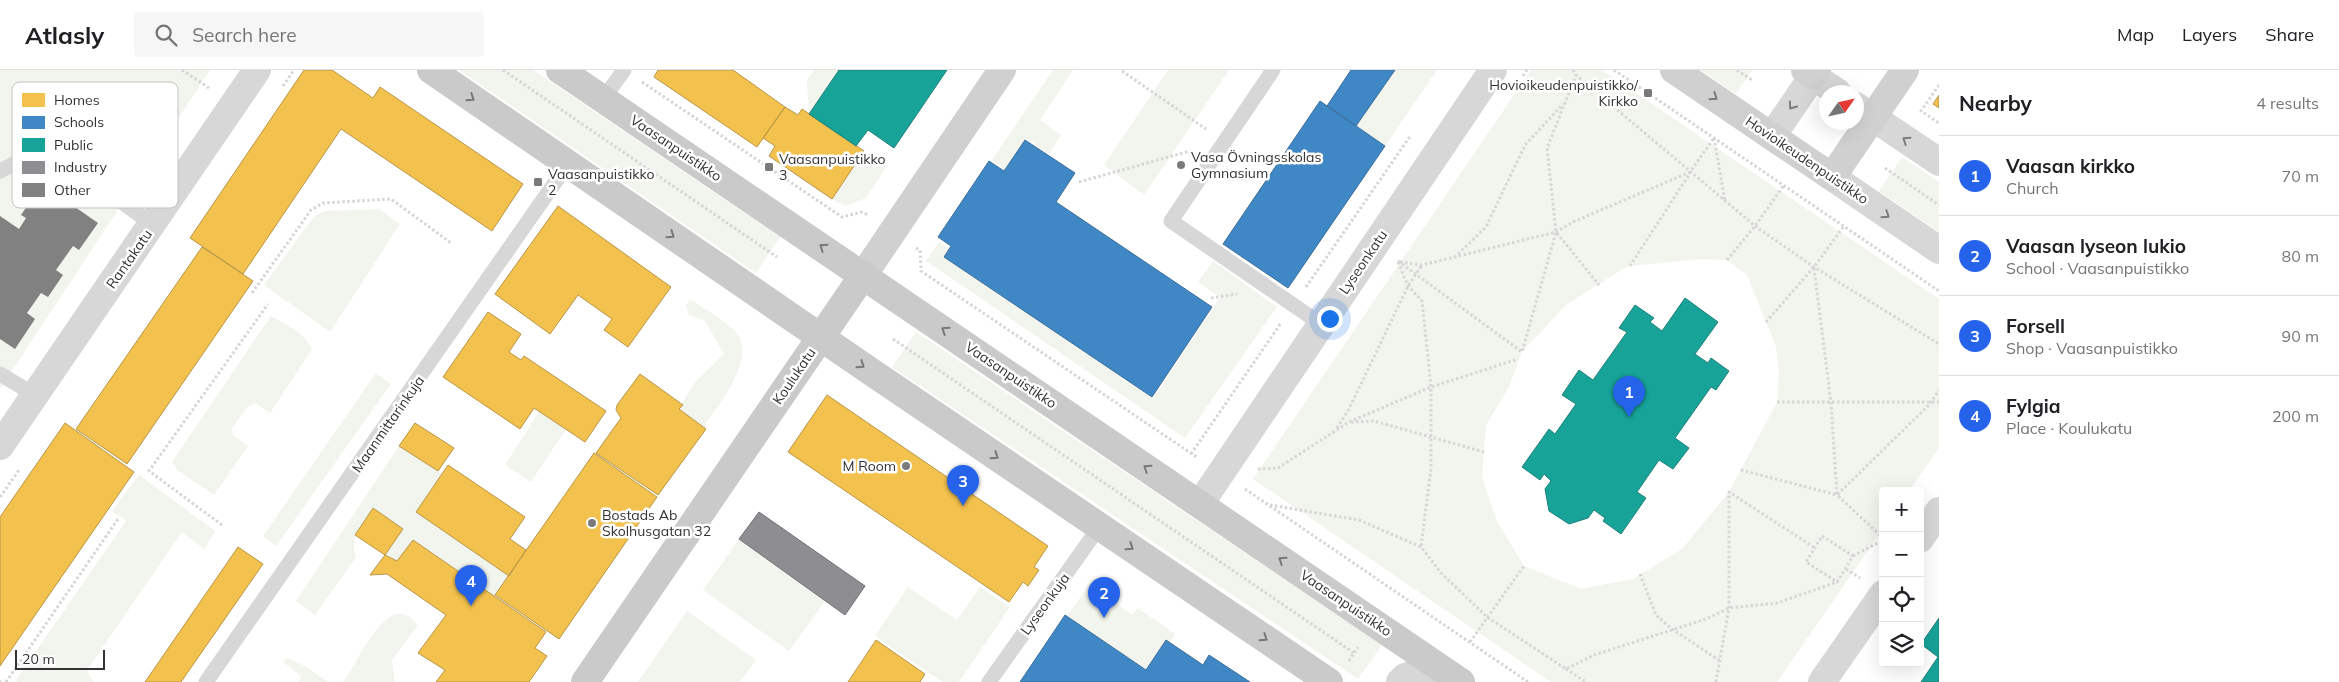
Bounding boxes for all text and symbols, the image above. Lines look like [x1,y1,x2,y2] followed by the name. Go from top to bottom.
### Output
[134,12,484,57] search box
[25,20,104,50] text: Atlasly
[152,21,180,49] icon: search
[192,23,297,47] text: Search here
[2117,23,2154,46] text: Map
[2182,23,2237,46] text: Layers
[2265,23,2314,46] text: Share
[1489,76,1639,110] place label: Hovioikeudenpuistikko/ Kirkko
[12,82,178,208] legend
[1819,85,1864,130] north arrow
[1642,87,1654,99] marker: Hovioikeudenpuistikko/ Kirkko
[1959,90,2032,116] text: Nearby
[54,91,100,109] text: Homes
[466,91,475,101] one-way arrow
[1709,91,1718,100] one-way arrow
[2256,93,2319,113] text: 4 results
[1789,100,1798,110] one-way arrow
[627,111,725,185] street label: Vaasanpuistikko
[1742,112,1872,208] street label: Hovioikeudenpuistikko
[54,113,104,131] text: Schools
[54,136,93,154] text: Public
[1902,137,1912,146] one-way arrow
[1191,148,1321,182] place label: Vasa Övningsskolas Gymnasium
[779,150,885,184] place label: Vaasanpuistikko 3
[2006,154,2135,178] text: Vaasan kirkko
[54,158,108,176] text: Industry
[1175,159,1187,171] marker: Vasa Övningsskolas Gymnasium
[763,161,775,173] marker: Vaasanpuistikko 3
[548,165,654,199] place label: Vaasanpuistikko 2
[1970,166,1980,186] text: 1
[2282,166,2319,186] text: 70 m
[532,176,544,188] marker: Vaasanpuistikko 2
[2006,178,2059,198] text: Church
[54,181,92,199] text: Other
[1881,208,1890,218] one-way arrow
[102,226,156,292] street label: Rantakatu
[1335,226,1391,298] street label: Lyseonkatu
[666,229,675,238] one-way arrow
[2006,234,2186,258] text: Vaasan lyseon lukio
[820,244,829,253] one-way arrow
[1970,246,1980,266] text: 2
[2282,246,2319,266] text: 80 m
[2006,258,2189,278] text: School · Vaasanpuistikko
[1317,306,1343,332] your location
[2006,314,2065,338] text: Forsell
[1970,326,1980,346] text: 3
[2282,326,2319,346] text: 90 m
[941,327,951,336] one-way arrow
[962,338,1060,412] street label: Vaasanpuistikko
[2006,338,2178,358] text: Shop · Vaasanpuistikko
[768,344,820,408] street label: Koulukatu
[855,359,865,368] one-way arrow
[348,372,428,476] street label: Maanmittarinkuja
[1613,376,1645,417] pin: 1
[2006,394,2061,418] text: Fylgia
[1970,406,1980,426] text: 4
[2272,406,2319,426] text: 200 m
[2006,418,2132,438] text: Place · Koulukatu
[990,450,999,459] one-way arrow
[843,457,896,475] place label: M Room
[900,460,912,472] marker: M Room
[947,465,979,506] pin: 3
[1144,465,1153,474] one-way arrow
[1879,487,1924,667] map controls
[1879,487,1924,532] button: +
[602,506,711,540] place label: Bostads Ab Skolhusgatan 32
[586,517,598,529] marker: Bostads Ab Skolhusgatan 32
[1879,532,1924,577] button: −
[1124,541,1134,550] one-way arrow
[1278,557,1287,566] one-way arrow
[455,565,487,606] pin: 4
[1297,566,1395,640] street label: Vaasanpuistikko
[1017,570,1073,638] street label: Lyseonkuja
[1088,577,1120,618] pin: 2
[1879,577,1924,622] button: locate
[1879,622,1924,667] button: layers
[1259,632,1268,641] one-way arrow
[15,647,105,670] scale bar
[22,650,55,668] text: 20 m

